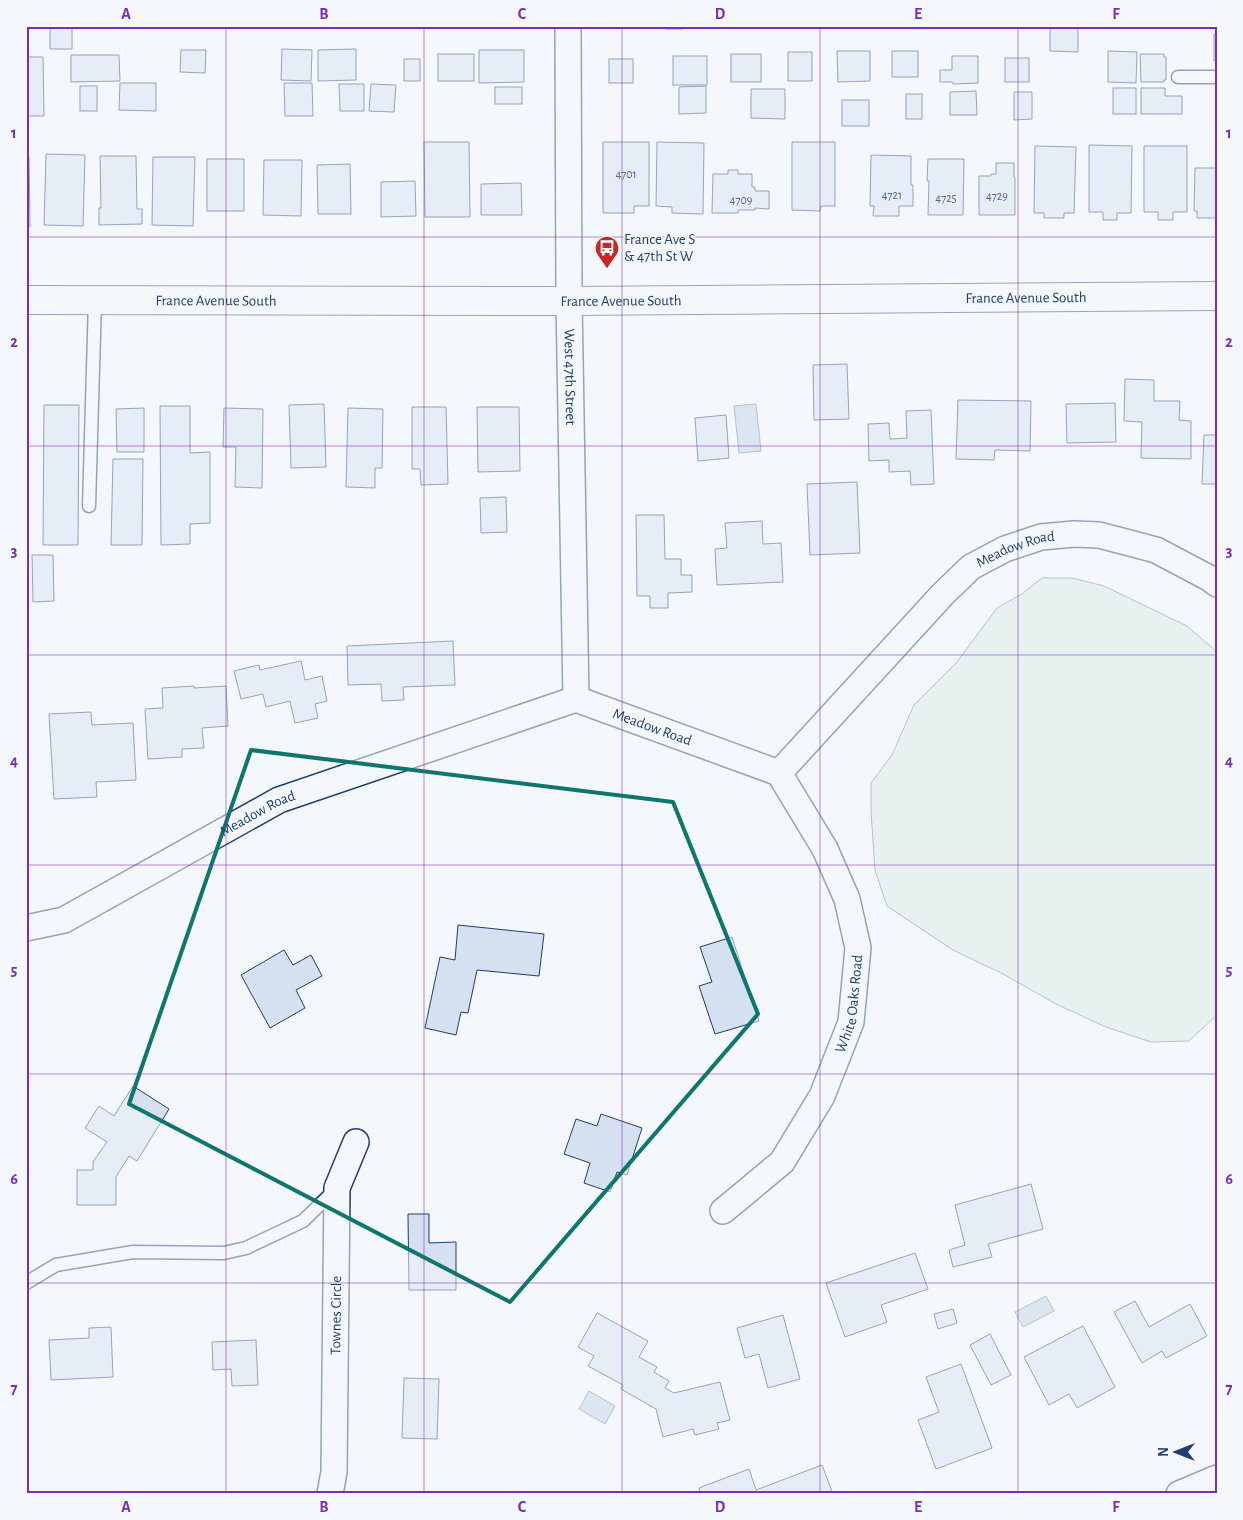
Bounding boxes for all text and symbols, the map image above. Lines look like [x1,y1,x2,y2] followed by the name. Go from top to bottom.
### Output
[121,6,131,22] text: A
[319,6,329,22] text: B
[518,6,527,22] text: C
[715,6,726,22] text: D
[914,6,922,22] text: E
[1112,6,1120,22] text: F
[11,125,17,141] text: 1
[1226,125,1232,141] text: 1
[615,168,637,180] house number: 4701
[882,189,902,201] house number: 4721
[986,190,1008,202] house number: 4729
[935,192,957,204] house number: 4725
[730,194,753,206] house number: 4709
[624,232,695,264] place label: France Ave S & 47th St W
[594,235,620,269] bus stop icon: France Ave S & 47th St W
[965,290,1087,305] street label: France Avenue South
[155,293,277,308] street label: France Avenue South
[560,293,682,309] street label: France Avenue South
[562,329,579,426] street label: West 47th Street
[10,334,18,350] text: 2
[1225,334,1233,350] text: 2
[974,528,1055,570] street label: Meadow Road
[11,543,18,559] text: 3
[1226,543,1233,559] text: 3
[611,706,694,748] street label: Meadow Road
[10,753,18,769] text: 4
[1225,753,1233,769] text: 4
[217,788,297,839] street label: Meadow Road
[832,954,865,1055] street label: White Oaks Road
[11,962,18,978] text: 5
[1226,962,1233,978] text: 5
[10,1171,18,1187] text: 6
[1225,1171,1233,1187] text: 6
[328,1276,344,1355] street label: Townes Circle
[11,1381,18,1397] text: 7
[1226,1381,1233,1397] text: 7
[1150,1428,1200,1478] north arrow
[1157,1447,1171,1457] text: N
[121,1499,131,1515] text: A
[319,1499,329,1515] text: B
[518,1499,527,1515] text: C
[715,1499,726,1515] text: D
[914,1499,922,1515] text: E
[1112,1499,1120,1515] text: F

